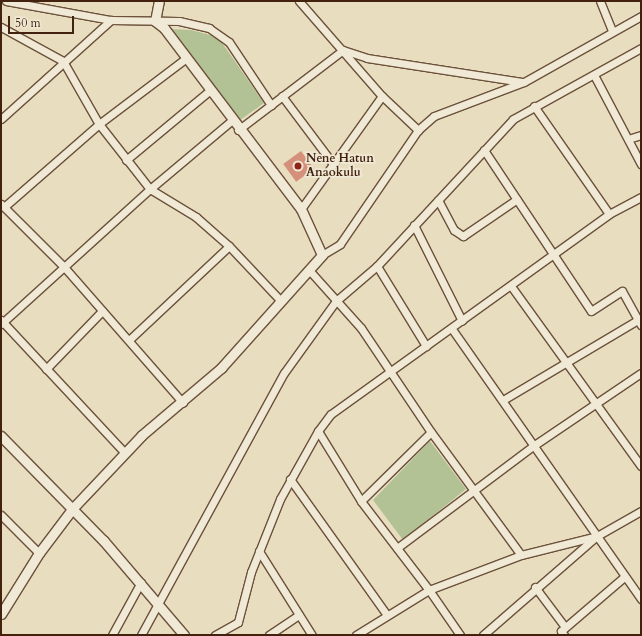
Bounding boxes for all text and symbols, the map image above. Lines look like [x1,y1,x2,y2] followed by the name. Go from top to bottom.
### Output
[10,8,76,34] scale bar
[15,15,41,31] text: 50 m
[306,152,374,180] place label: Nene Hatun Anaokulu
[293,161,303,171] marker: Nene Hatun Anaokulu

